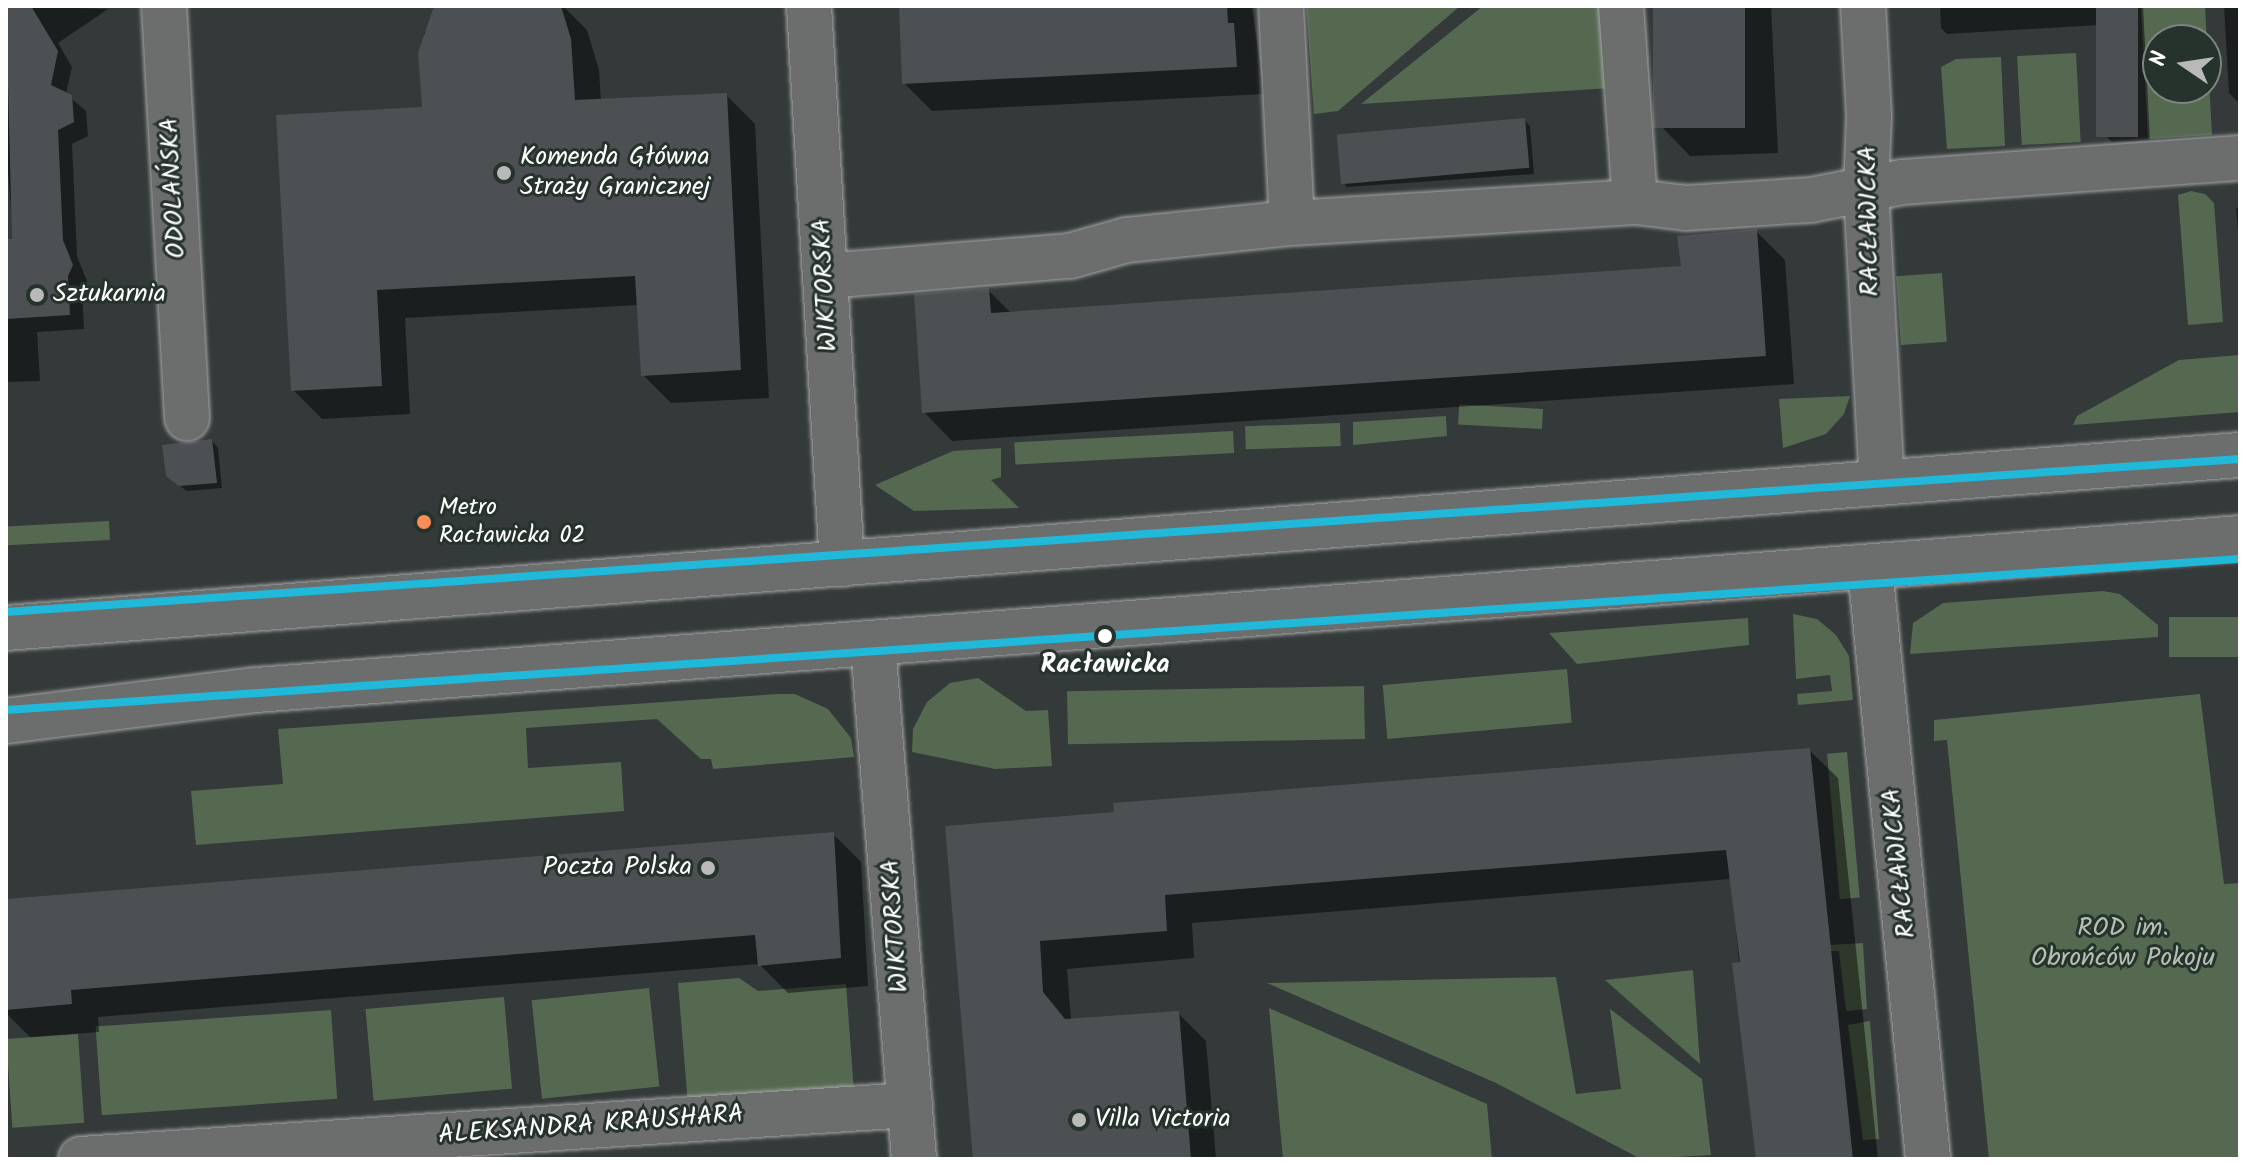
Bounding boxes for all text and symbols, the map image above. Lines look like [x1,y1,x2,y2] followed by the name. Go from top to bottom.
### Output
[2142,24,2222,104] north arrow
[2141,48,2179,70] text: N
[155,117,193,259] street label: ODOLAŃSKA
[520,142,710,204] place label: Komenda Główna Straży Granicznej
[1853,145,1887,297] street label: RACŁAWICKA
[495,164,513,182] marker: Komenda Główna Straży Granicznej
[807,217,845,353] street label: WIKTORSKA
[53,279,166,311] place label: Sztukarnia
[28,286,46,304] marker: Sztukarnia
[439,494,586,550] place label: Metro Racławicka 02
[416,514,432,530] marker: Metro Racławicka 02
[1094,625,1116,647] marker: Racławicka
[1041,650,1169,682] place label: Racławicka
[1877,786,1923,940] street label: RACŁAWICKA
[543,852,692,884] place label: Poczta Polska
[876,858,916,994] street label: WIKTORSKA
[699,859,717,877] marker: Poczta Polska
[2031,913,2215,974] park label: ROD im. Obrońców Pokoju
[437,1100,745,1152] street label: ALEKSANDRA KRAUSHARA
[1095,1104,1231,1136] place label: Villa Victoria
[1070,1111,1088,1129] marker: Villa Victoria

